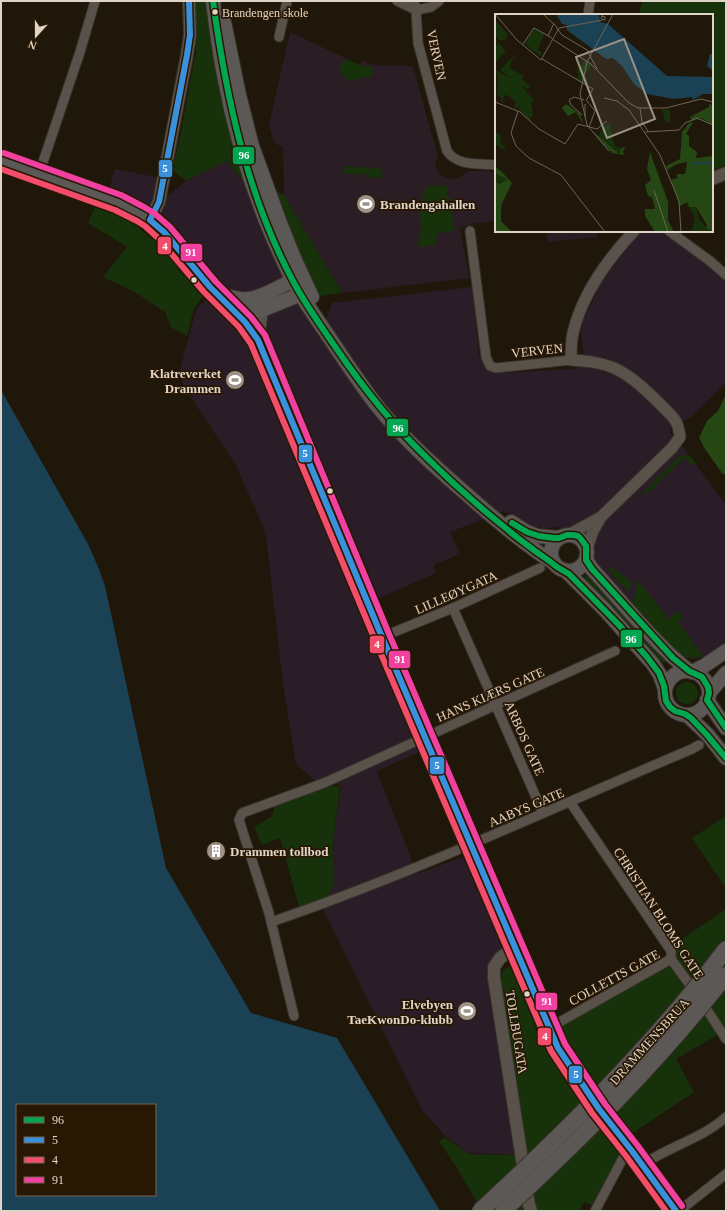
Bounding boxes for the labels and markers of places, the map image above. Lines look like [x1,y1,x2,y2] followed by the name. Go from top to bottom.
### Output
[222,6,308,20] place label: Brandengen skole
[210,7,220,17] marker: Brandengen skole
[355,193,377,215] sports icon: Brandengahallen
[380,197,476,212] place label: Brandengahallen
[189,275,199,285] unlabelled marker
[150,366,222,396] place label: Klatreverket Drammen
[224,369,246,391] sports icon: Klatreverket Drammen
[325,486,335,496] unlabelled marker
[205,840,227,862] building icon: Drammen tollbod
[230,844,329,859] place label: Drammen tollbod
[522,989,532,999] unlabelled marker
[347,997,454,1027] place label: Elvebyen TaeKwonDo-klubb
[456,1000,478,1022] sports icon: Elvebyen TaeKwonDo-klubb

